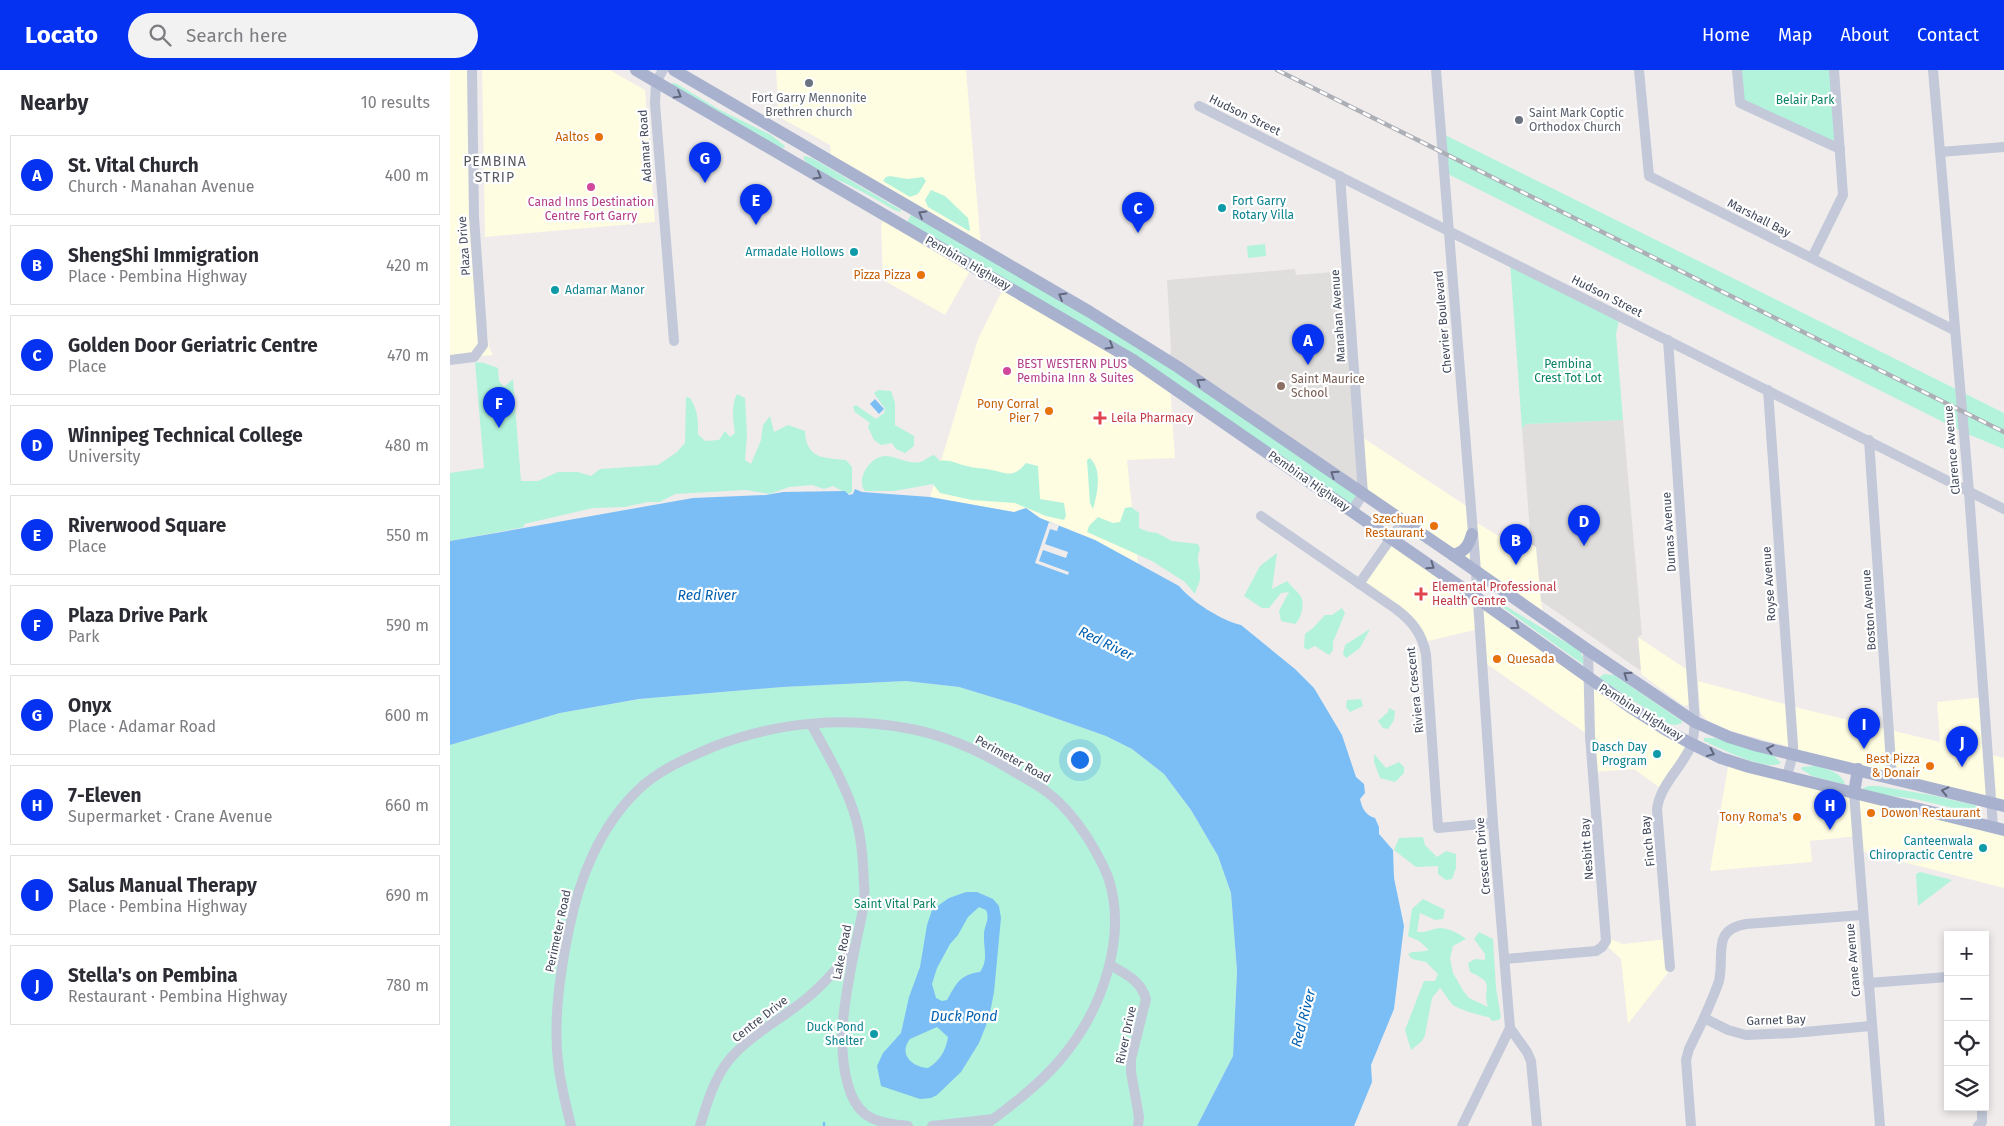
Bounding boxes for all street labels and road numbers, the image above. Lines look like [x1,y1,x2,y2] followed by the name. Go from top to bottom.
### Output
[1207,92,1284,139] street label: Hudson Street
[635,109,655,183] street label: Adamar Road
[1725,196,1793,240] street label: Marshall Bay
[455,216,473,276] street label: Plaza Drive
[923,233,1013,293] street label: Pembina Highway
[1328,269,1348,363] street label: Manahan Avenue
[1432,270,1454,374] street label: Chevrier Boulevard
[1569,272,1645,320] street label: Hudson Street
[1941,405,1963,495] street label: Clarence Avenue
[1266,448,1353,514] street label: Pembina Highway
[1659,492,1679,572] street label: Dumas Avenue
[1759,546,1779,622] street label: Royse Avenue
[1859,569,1879,651] street label: Boston Avenue
[1403,645,1426,734] street label: Riviera Crescent
[1596,681,1686,743] street label: Pembina Highway
[973,732,1053,786] street label: Perimeter Road
[1638,815,1658,867] street label: Finch Bay
[1473,817,1493,895] street label: Crescent Drive
[1578,817,1596,881] street label: Nesbitt Bay
[542,888,574,974] street label: Perimeter Road
[830,923,854,981] street label: Lake Road
[1843,923,1863,997] street label: Crane Avenue
[729,993,791,1045] street label: Centre Drive
[1113,1005,1139,1065] street label: River Drive
[1746,1012,1806,1028] street label: Garnet Bay

